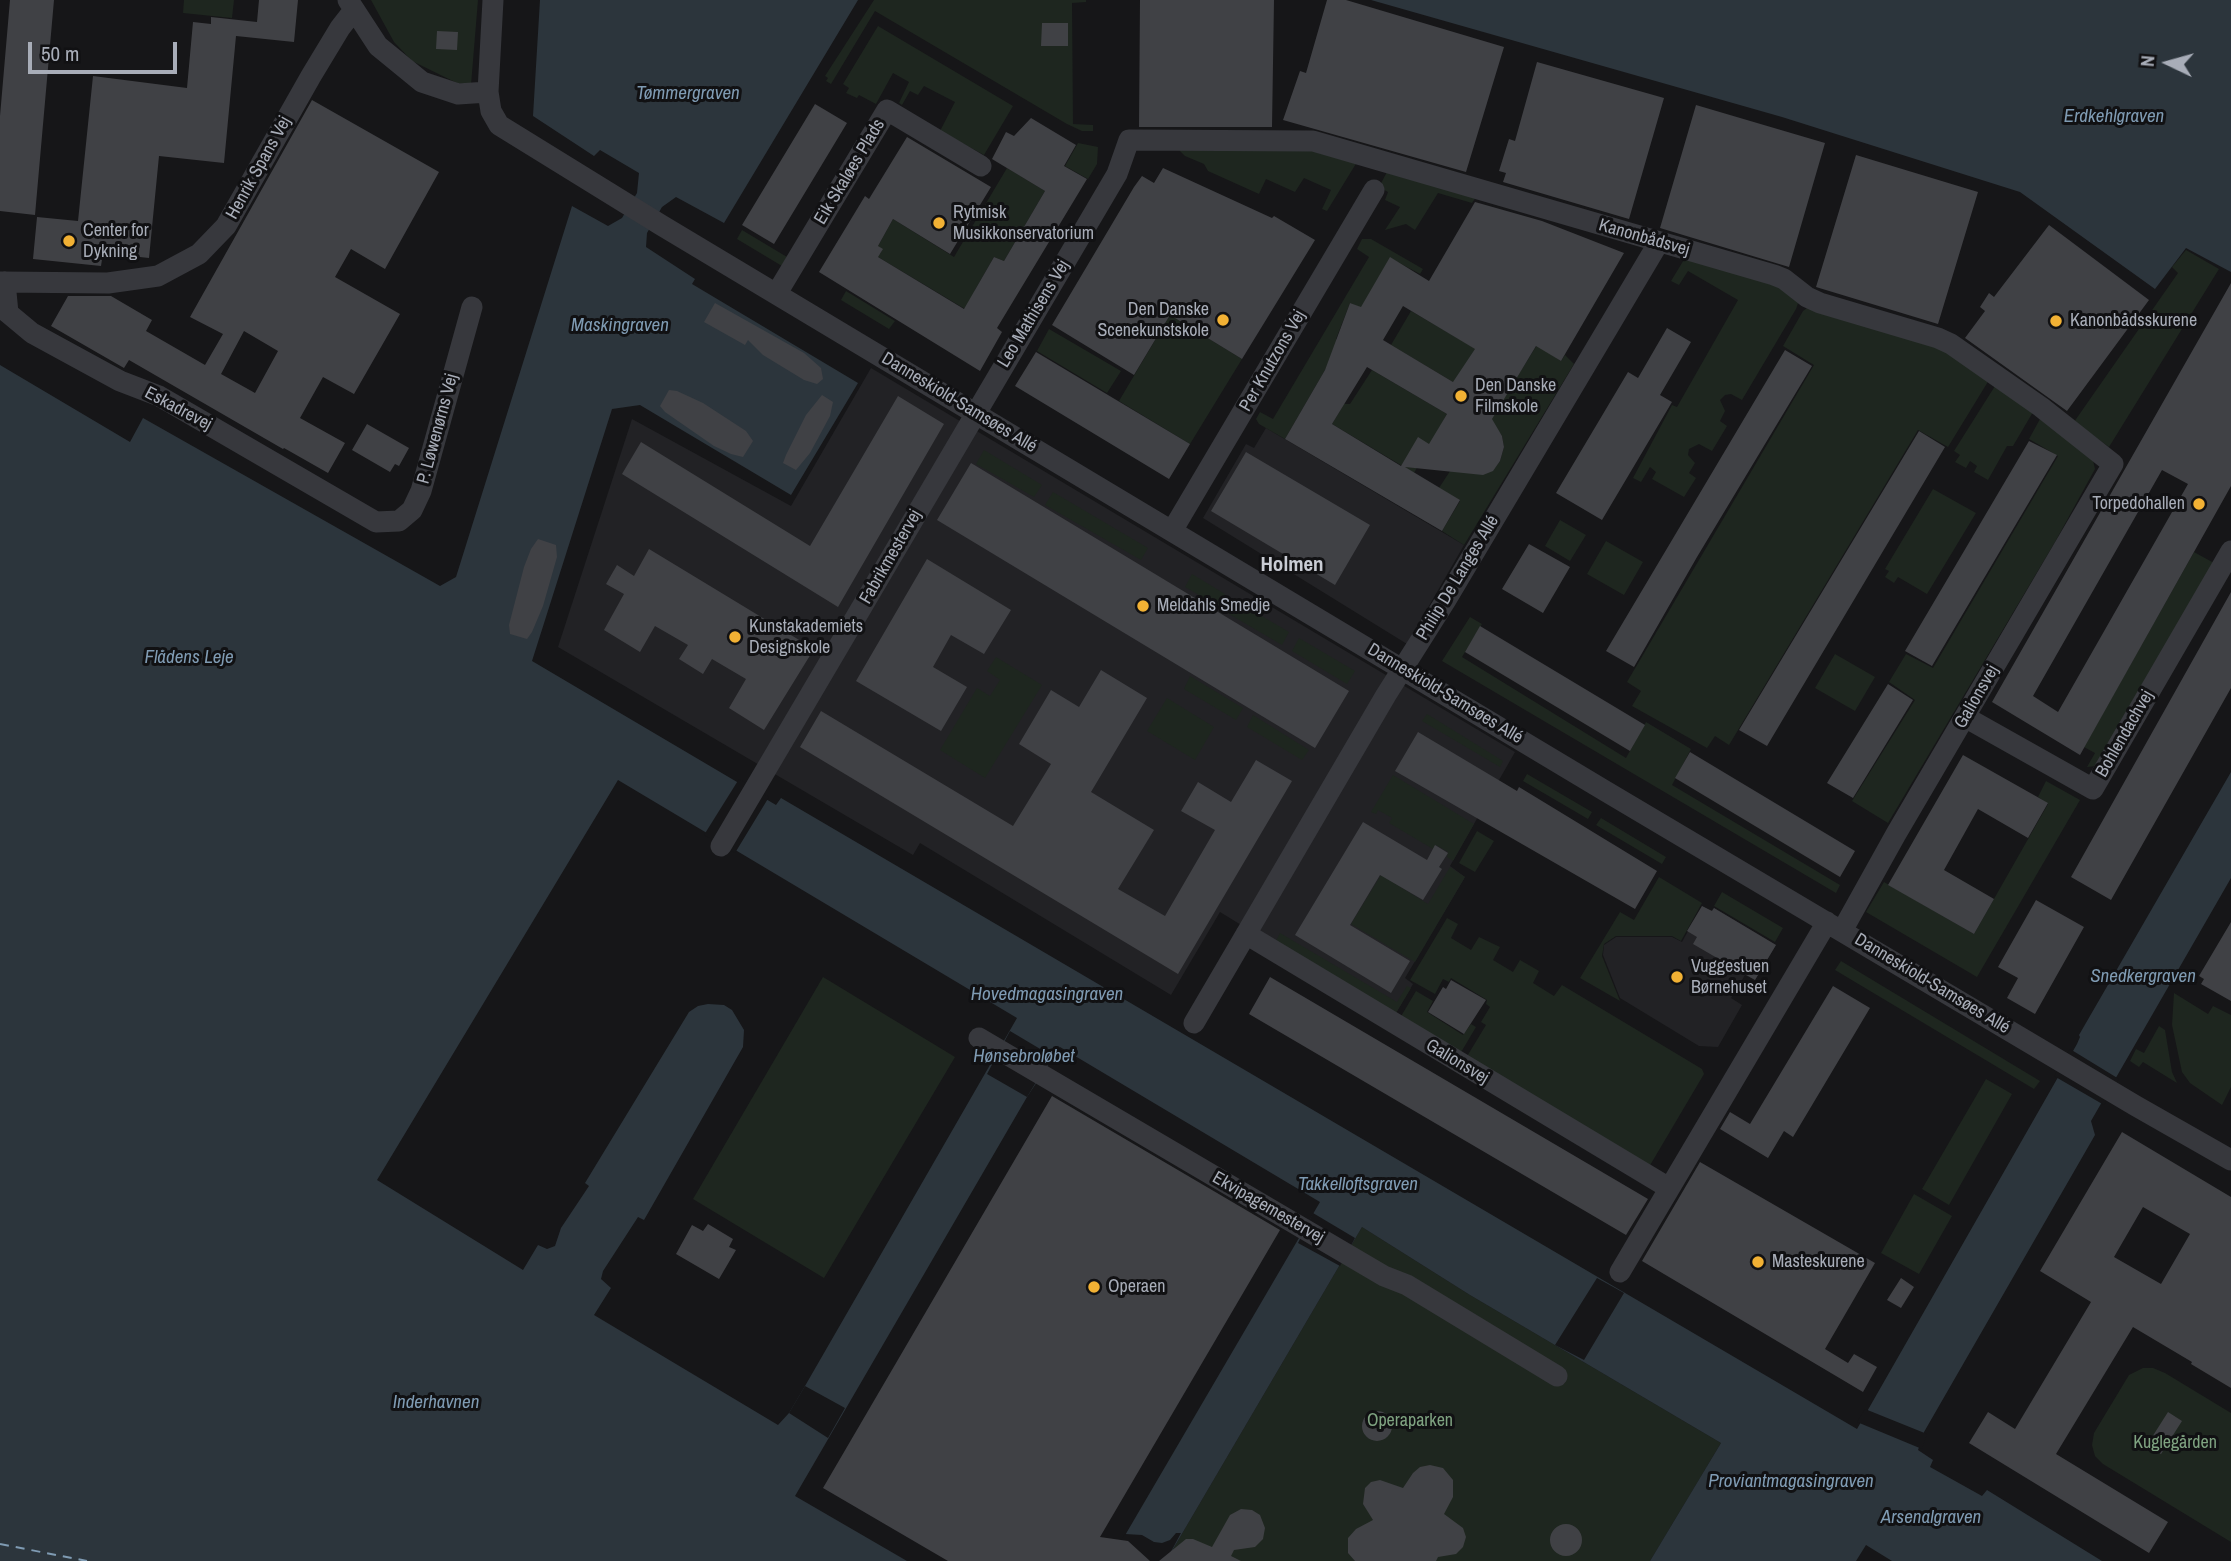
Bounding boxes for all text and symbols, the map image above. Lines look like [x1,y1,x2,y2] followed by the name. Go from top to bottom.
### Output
[32,28,180,72] scale bar
[2133,28,2203,98] north arrow
[41,39,79,68] text: 50 m
[2134,54,2161,68] text: N
[636,83,740,105] water label: Tømmergraven
[2064,106,2164,128] water label: Erdkehlgraven
[222,113,296,223] street label: Henrik Spans Vej
[810,115,890,229] street label: Eik Skaløes Plads
[953,202,1094,244] place label: Rytmisk Musikkonservatorium
[931,215,947,231] marker: Rytmisk Musikkonservatorium
[1596,215,1692,261] street label: Kanonbådsvej
[83,220,149,262] place label: Center for Dykning
[61,233,77,249] marker: Center for Dykning
[993,256,1075,372] street label: Leo Mathisens Vej
[1097,299,1209,342] place label: Den Danske Scenekunstskole
[1235,307,1311,415] street label: Per Knutzons Vej
[2070,310,2197,332] place label: Kanonbådsskurene
[1215,312,1231,328] marker: Den Danske Scenekunstskole
[2048,313,2064,329] marker: Kanonbådsskurene
[571,315,669,337] water label: Maskingraven
[877,348,1041,458] street label: Danneskiold-Samsøes Allé
[413,372,463,486] street label: P. Løwenørns Vej
[1475,375,1556,418] place label: Den Danske Filmskole
[141,382,215,436] street label: Eskadrevej
[1453,388,1469,404] marker: Den Danske Filmskole
[2092,493,2185,515] place label: Torpedohallen
[2191,496,2207,512] marker: Torpedohallen
[855,506,927,608] street label: Fabrikmestervej
[1412,512,1504,644] street label: Philip De Langes Allé
[1260,552,1324,578] district label: Holmen
[1157,595,1270,617] place label: Meldahls Smedje
[1135,598,1151,614] marker: Meldahls Smedje
[749,616,863,658] place label: Kunstakademiets Designskole
[727,629,743,645] marker: Kunstakademiets Designskole
[1363,639,1527,749] street label: Danneskiold-Samsøes Allé
[144,647,234,669] water label: Flådens Leje
[1950,661,2004,733] street label: Galionsvej
[2091,687,2159,781] street label: Bohlendachvej
[1850,929,2014,1039] street label: Danneskiold-Samsøes Allé
[1691,956,1769,998] place label: Vuggestuen Børnehuset
[2090,966,2196,988] water label: Snedkergraven
[1669,969,1685,985] marker: Vuggestuen Børnehuset
[971,984,1123,1006] water label: Hovedmagasingraven
[1422,1035,1492,1089] street label: Galionsvej
[973,1046,1075,1068] water label: Hønsebroløbet
[1208,1167,1328,1249] street label: Ekvipagemestervej
[1298,1174,1418,1196] water label: Takkelloftsgraven
[1772,1251,1865,1273] place label: Masteskurene
[1750,1254,1766,1270] marker: Masteskurene
[1108,1276,1165,1298] place label: Operaen
[1086,1279,1102,1295] marker: Operaen
[393,1392,479,1414] water label: Inderhavnen
[1367,1410,1453,1432] park label: Operaparken
[2133,1432,2217,1454] park label: Kuglegården
[1708,1471,1874,1493] water label: Proviantmagasingraven
[1881,1507,1981,1529] water label: Arsenalgraven

